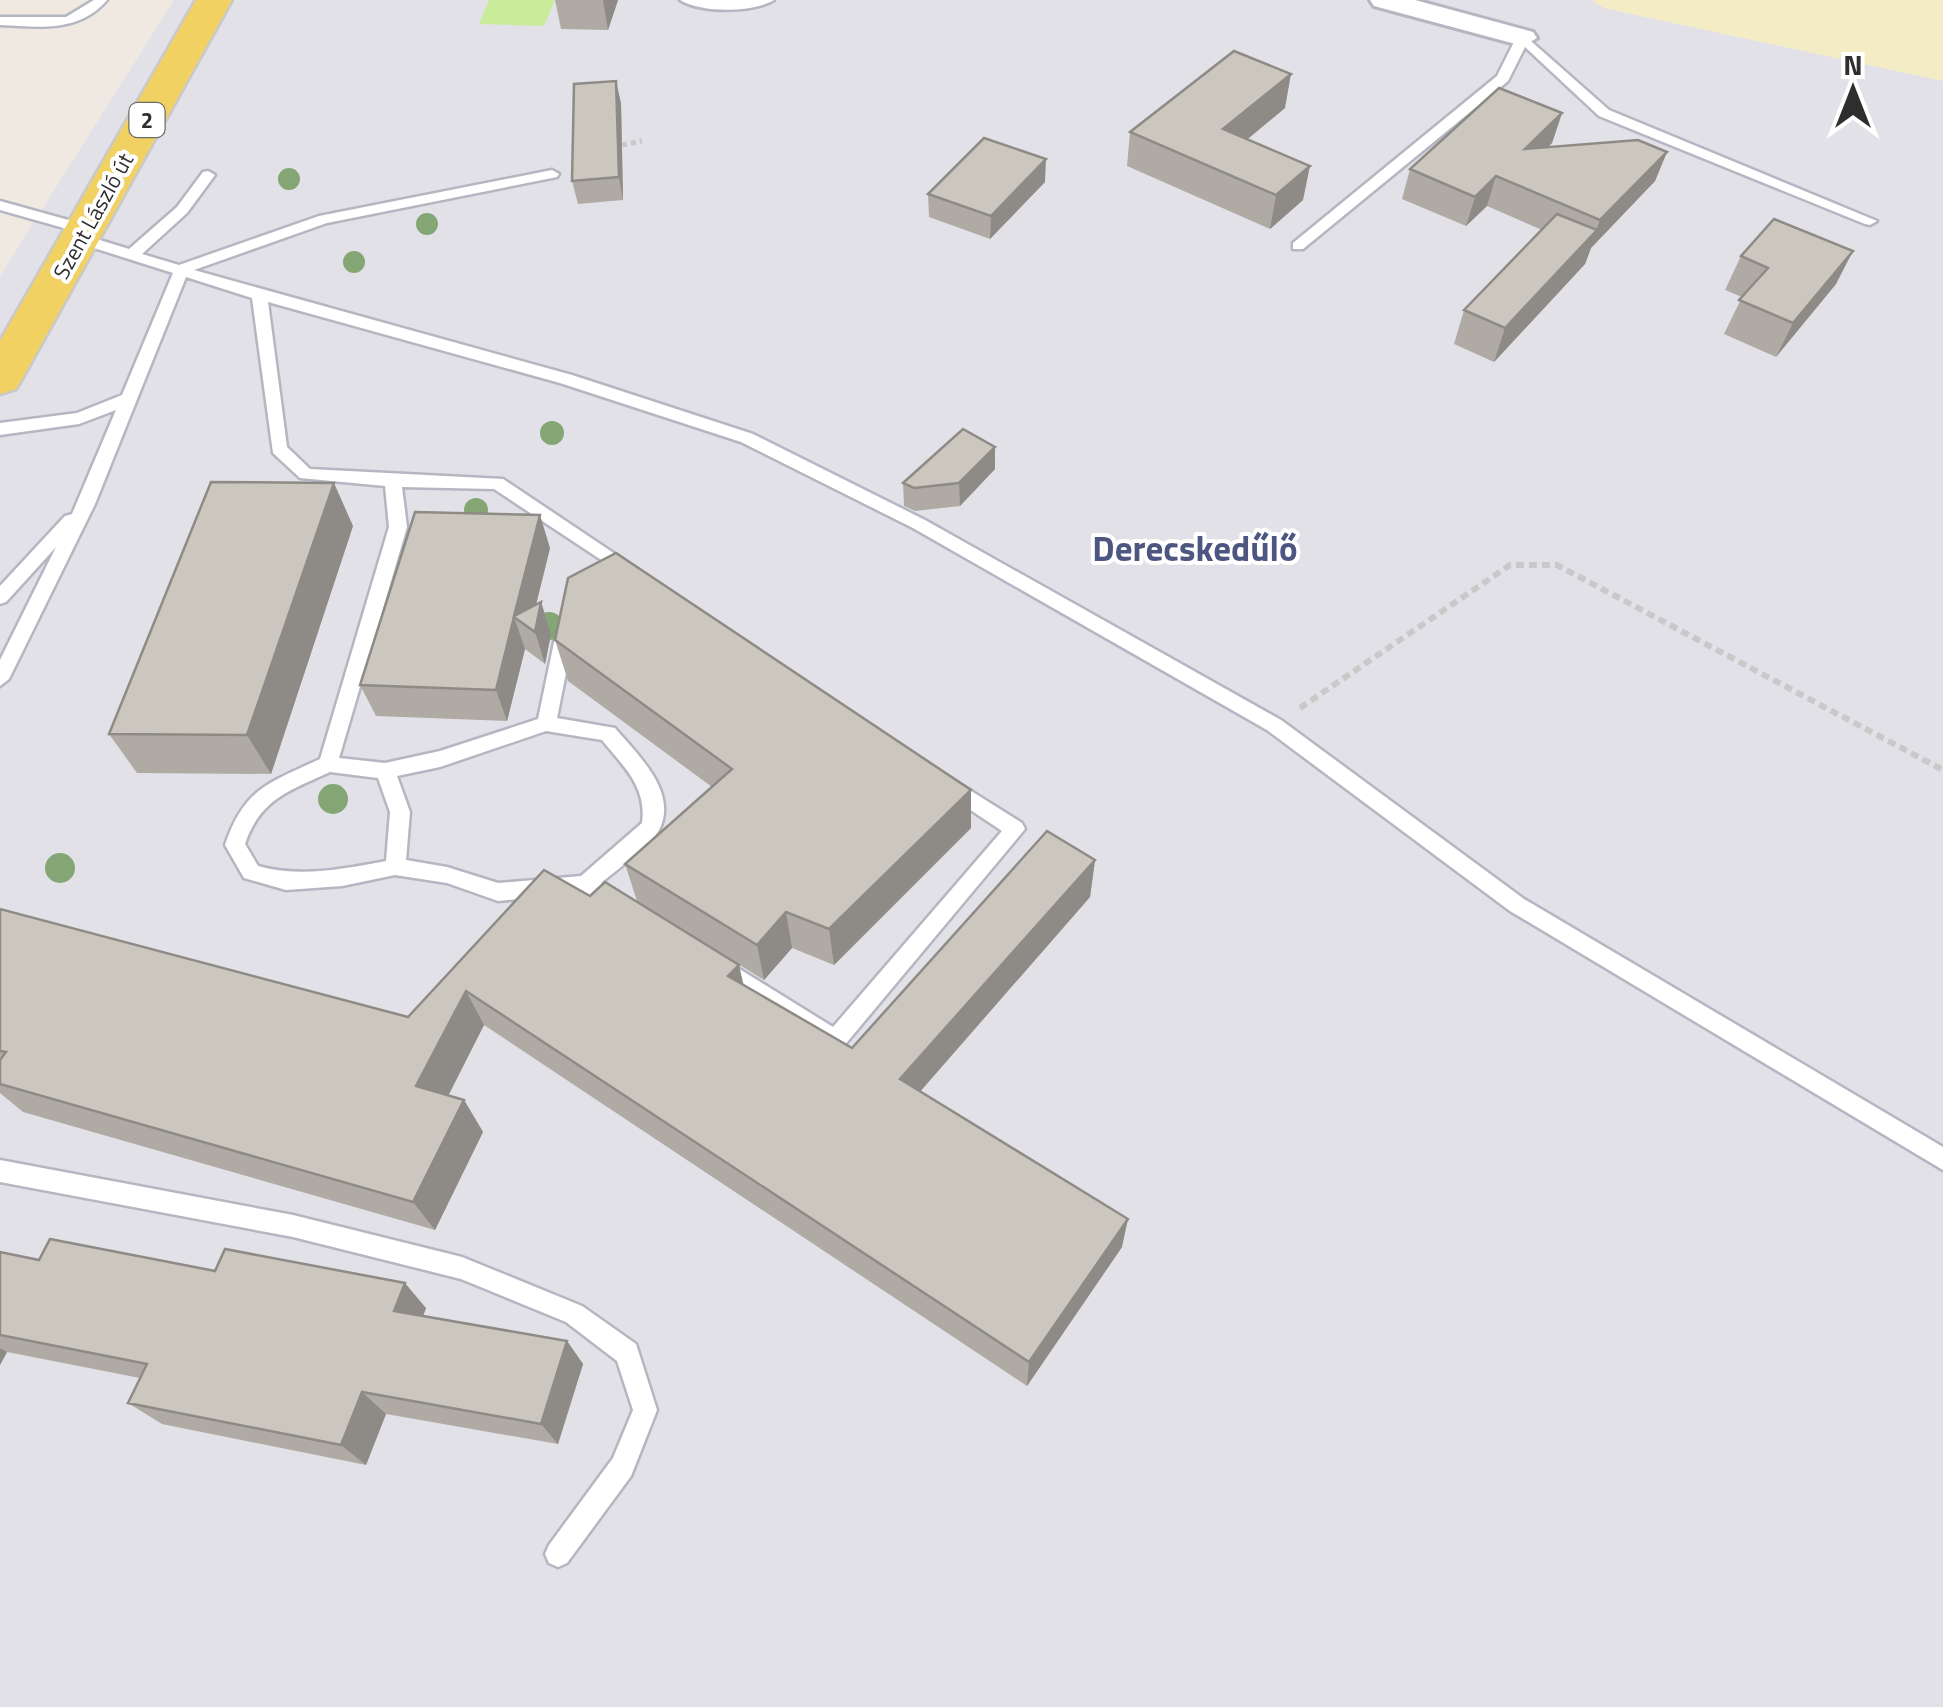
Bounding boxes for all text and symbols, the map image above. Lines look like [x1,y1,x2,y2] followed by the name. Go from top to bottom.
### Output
[1803,40,1903,140] north arrow
[1843,43,1863,86] text: N
[130,103,164,137] road number: 2
[44,146,142,285] street label: Szent László út
[1092,521,1298,575] district label: Derecskedűlő

